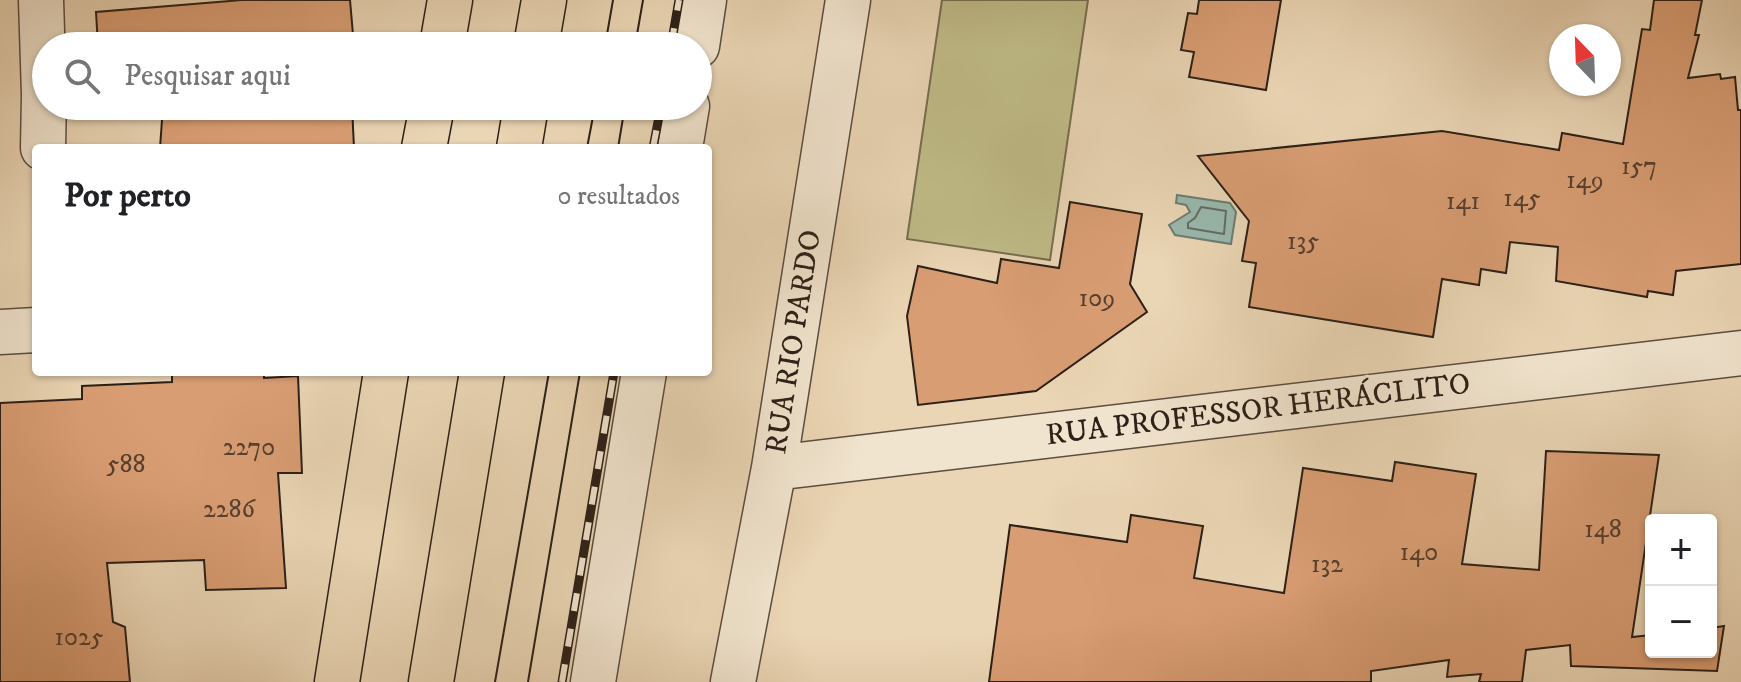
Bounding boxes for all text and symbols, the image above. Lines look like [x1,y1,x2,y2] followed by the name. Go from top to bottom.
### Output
[1549,24,1621,96] north arrow
[32,32,712,120] search box
[60,54,104,98] icon: search
[124,58,291,95] text: Pesquisar aqui
[1621,150,1657,183] house number: 157
[1566,164,1604,197] house number: 149
[64,175,191,217] text: Por perto
[557,180,680,213] text: 0 resultados
[1503,182,1541,215] house number: 145
[1446,185,1480,218] house number: 141
[1287,225,1319,258] house number: 135
[758,227,830,457] street label: RUA RIO PARDO
[1079,282,1115,315] house number: 109
[1044,364,1472,454] street label: RUA PROFESSOR HERÁCLITO
[223,431,275,464] house number: 2270
[107,448,145,481] house number: 588
[203,493,257,526] house number: 2286
[1584,513,1622,546] house number: 148
[1645,514,1717,658] map controls
[1645,514,1717,586] button: +
[1400,536,1438,569] house number: 140
[1311,548,1343,581] house number: 132
[1645,586,1717,658] button: −
[55,621,104,654] house number: 1025

